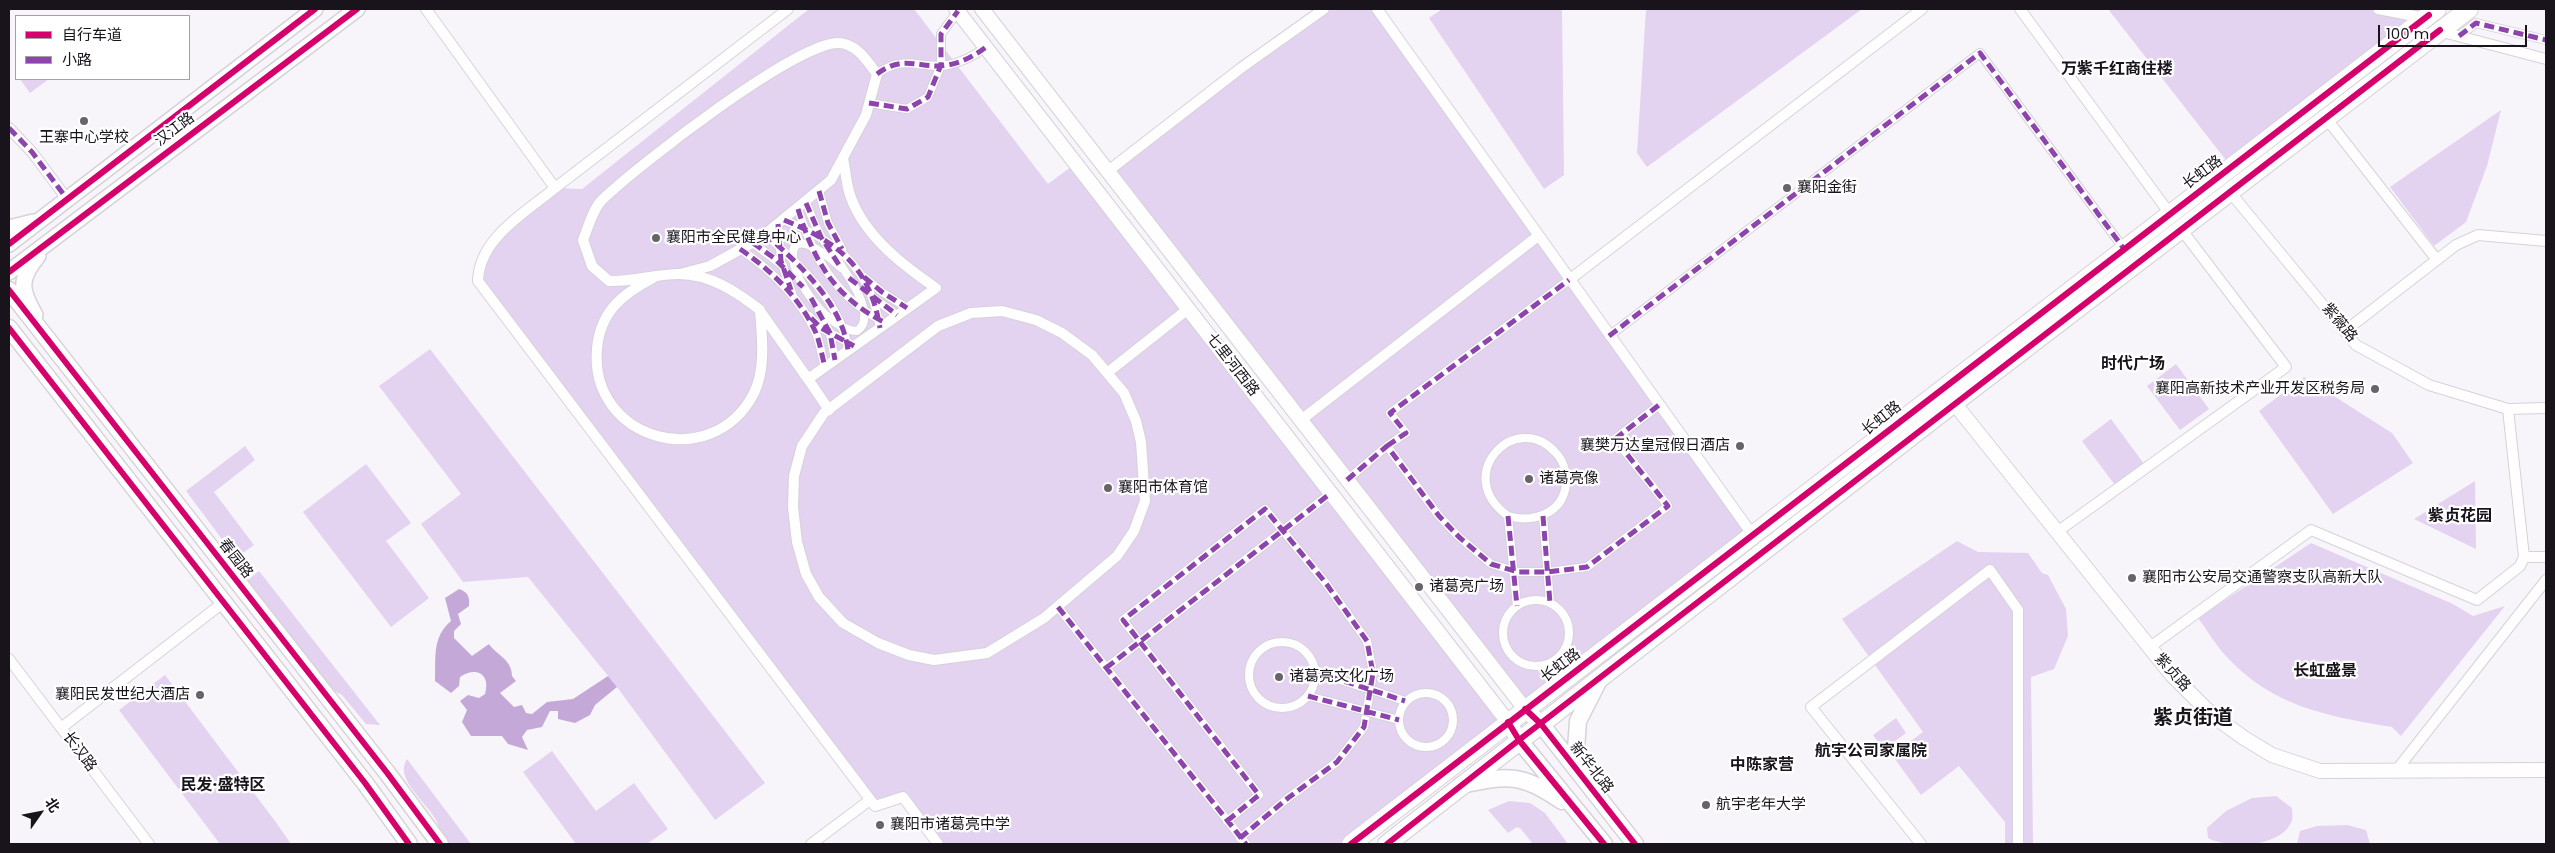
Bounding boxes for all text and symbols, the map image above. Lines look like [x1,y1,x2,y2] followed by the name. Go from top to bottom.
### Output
[15,15,190,80] legend
[2380,15,2529,47] scale bar
[2386,23,2429,44] text: 100 m
[62,24,122,45] text: 自行车道
[62,49,92,70] text: 小路
[2061,60,2173,80] district label: 万紫千红商住楼
[152,109,198,151] street label: 汉江路
[78,115,90,127] marker: 王寨中心学校
[39,129,129,147] place label: 王寨中心学校
[2180,152,2226,194] street label: 长虹路
[1797,179,1857,197] place label: 襄阳金街
[1781,182,1793,194] marker: 襄阳金街
[666,229,801,247] place label: 襄阳市全民健身中心
[650,232,662,244] marker: 襄阳市全民健身中心
[2318,300,2360,346] street label: 紫薇路
[1202,330,1262,400] street label: 七里河西路
[2101,355,2165,375] district label: 时代广场
[2155,380,2365,398] place label: 襄阳高新技术产业开发区税务局
[2369,383,2381,395] marker: 襄阳高新技术产业开发区税务局
[1859,398,1905,440] street label: 长虹路
[1580,437,1730,455] place label: 襄樊万达皇冠假日酒店
[1734,440,1746,452] marker: 襄樊万达皇冠假日酒店
[1539,470,1599,488] place label: 诸葛亮像
[1523,473,1535,485] marker: 诸葛亮像
[1118,479,1208,497] place label: 襄阳市体育馆
[1102,482,1114,494] marker: 襄阳市体育馆
[2428,507,2492,527] district label: 紫贞花园
[214,536,256,582] street label: 春园路
[2142,569,2382,587] place label: 襄阳市公安局交通警察支队高新大队
[2126,572,2138,584] marker: 襄阳市公安局交通警察支队高新大队
[1429,578,1504,596] place label: 诸葛亮广场
[1413,581,1425,593] marker: 诸葛亮广场
[1538,645,1584,687] street label: 长虹路
[2150,650,2194,696] street label: 紫贞路
[2293,662,2357,682] district label: 长虹盛景
[1289,668,1394,686] place label: 诸葛亮文化广场
[1273,671,1285,683] marker: 诸葛亮文化广场
[55,686,190,704] place label: 襄阳民发世纪大酒店
[194,689,206,701] marker: 襄阳民发世纪大酒店
[2153,707,2233,731] district label: 紫贞街道
[58,729,100,775] street label: 长汉路
[1565,739,1617,797] street label: 新华北路
[1815,742,1927,762] district label: 航宇公司家属院
[1730,756,1794,776] district label: 中陈家营
[181,776,265,796] district label: 民发·盛特区
[15,788,65,838] north arrow
[40,794,65,816] text: 北
[1716,796,1806,814] place label: 航宇老年大学
[1700,799,1712,811] marker: 航宇老年大学
[890,816,1010,834] place label: 襄阳市诸葛亮中学
[874,819,886,831] marker: 襄阳市诸葛亮中学

